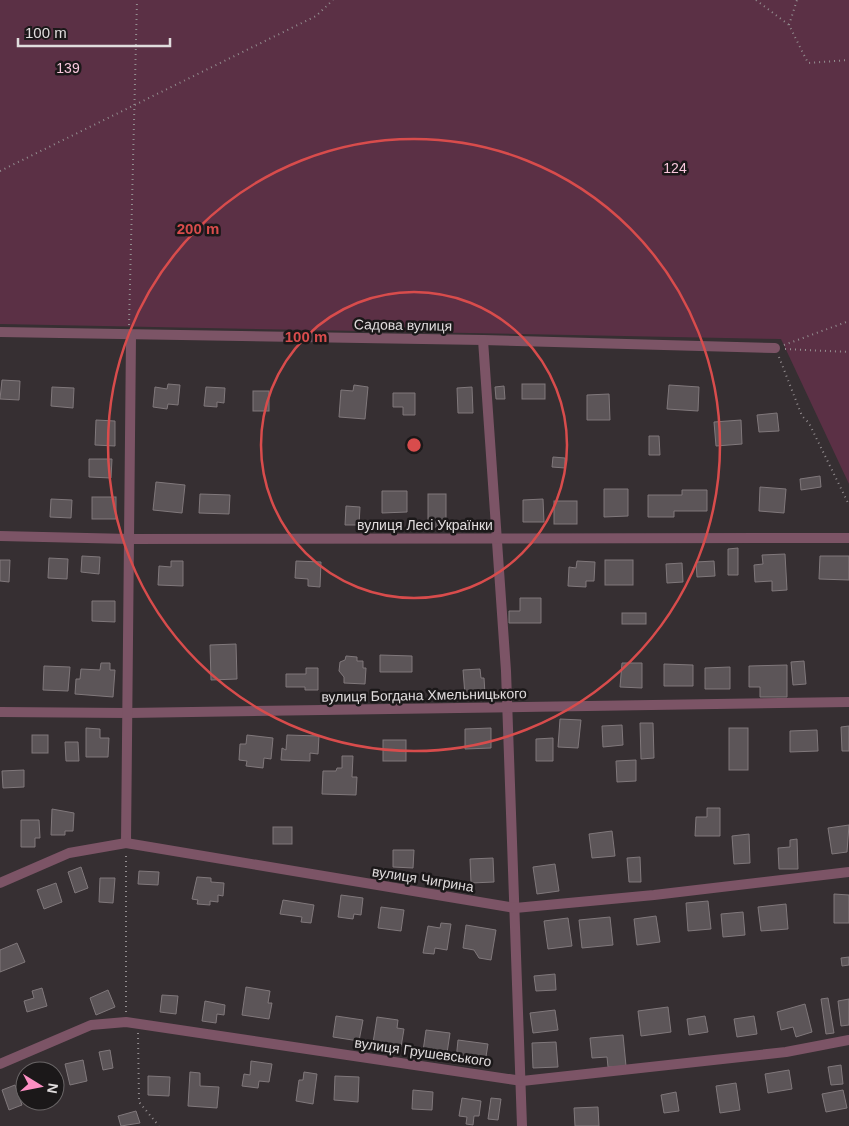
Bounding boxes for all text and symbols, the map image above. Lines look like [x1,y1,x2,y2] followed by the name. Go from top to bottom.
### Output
[18,15,170,47] scale bar
[25,24,67,41] text: 100 m
[56,60,80,76] park label: 139
[663,160,687,176] park label: 124
[177,220,219,237] text: 200 m
[354,316,452,334] street label: Садова вулиця
[285,328,327,345] text: 100 m
[405,436,423,454] centre of rings
[357,517,493,533] street label: вулиця Лесі Українки
[321,685,527,705] street label: вулиця Богдана Хмельницького
[371,863,475,895] street label: вулиця Чигрина
[354,1034,493,1070] street label: вулиця Грушевського
[15,1061,65,1111] north arrow
[44,1082,62,1095] text: N

